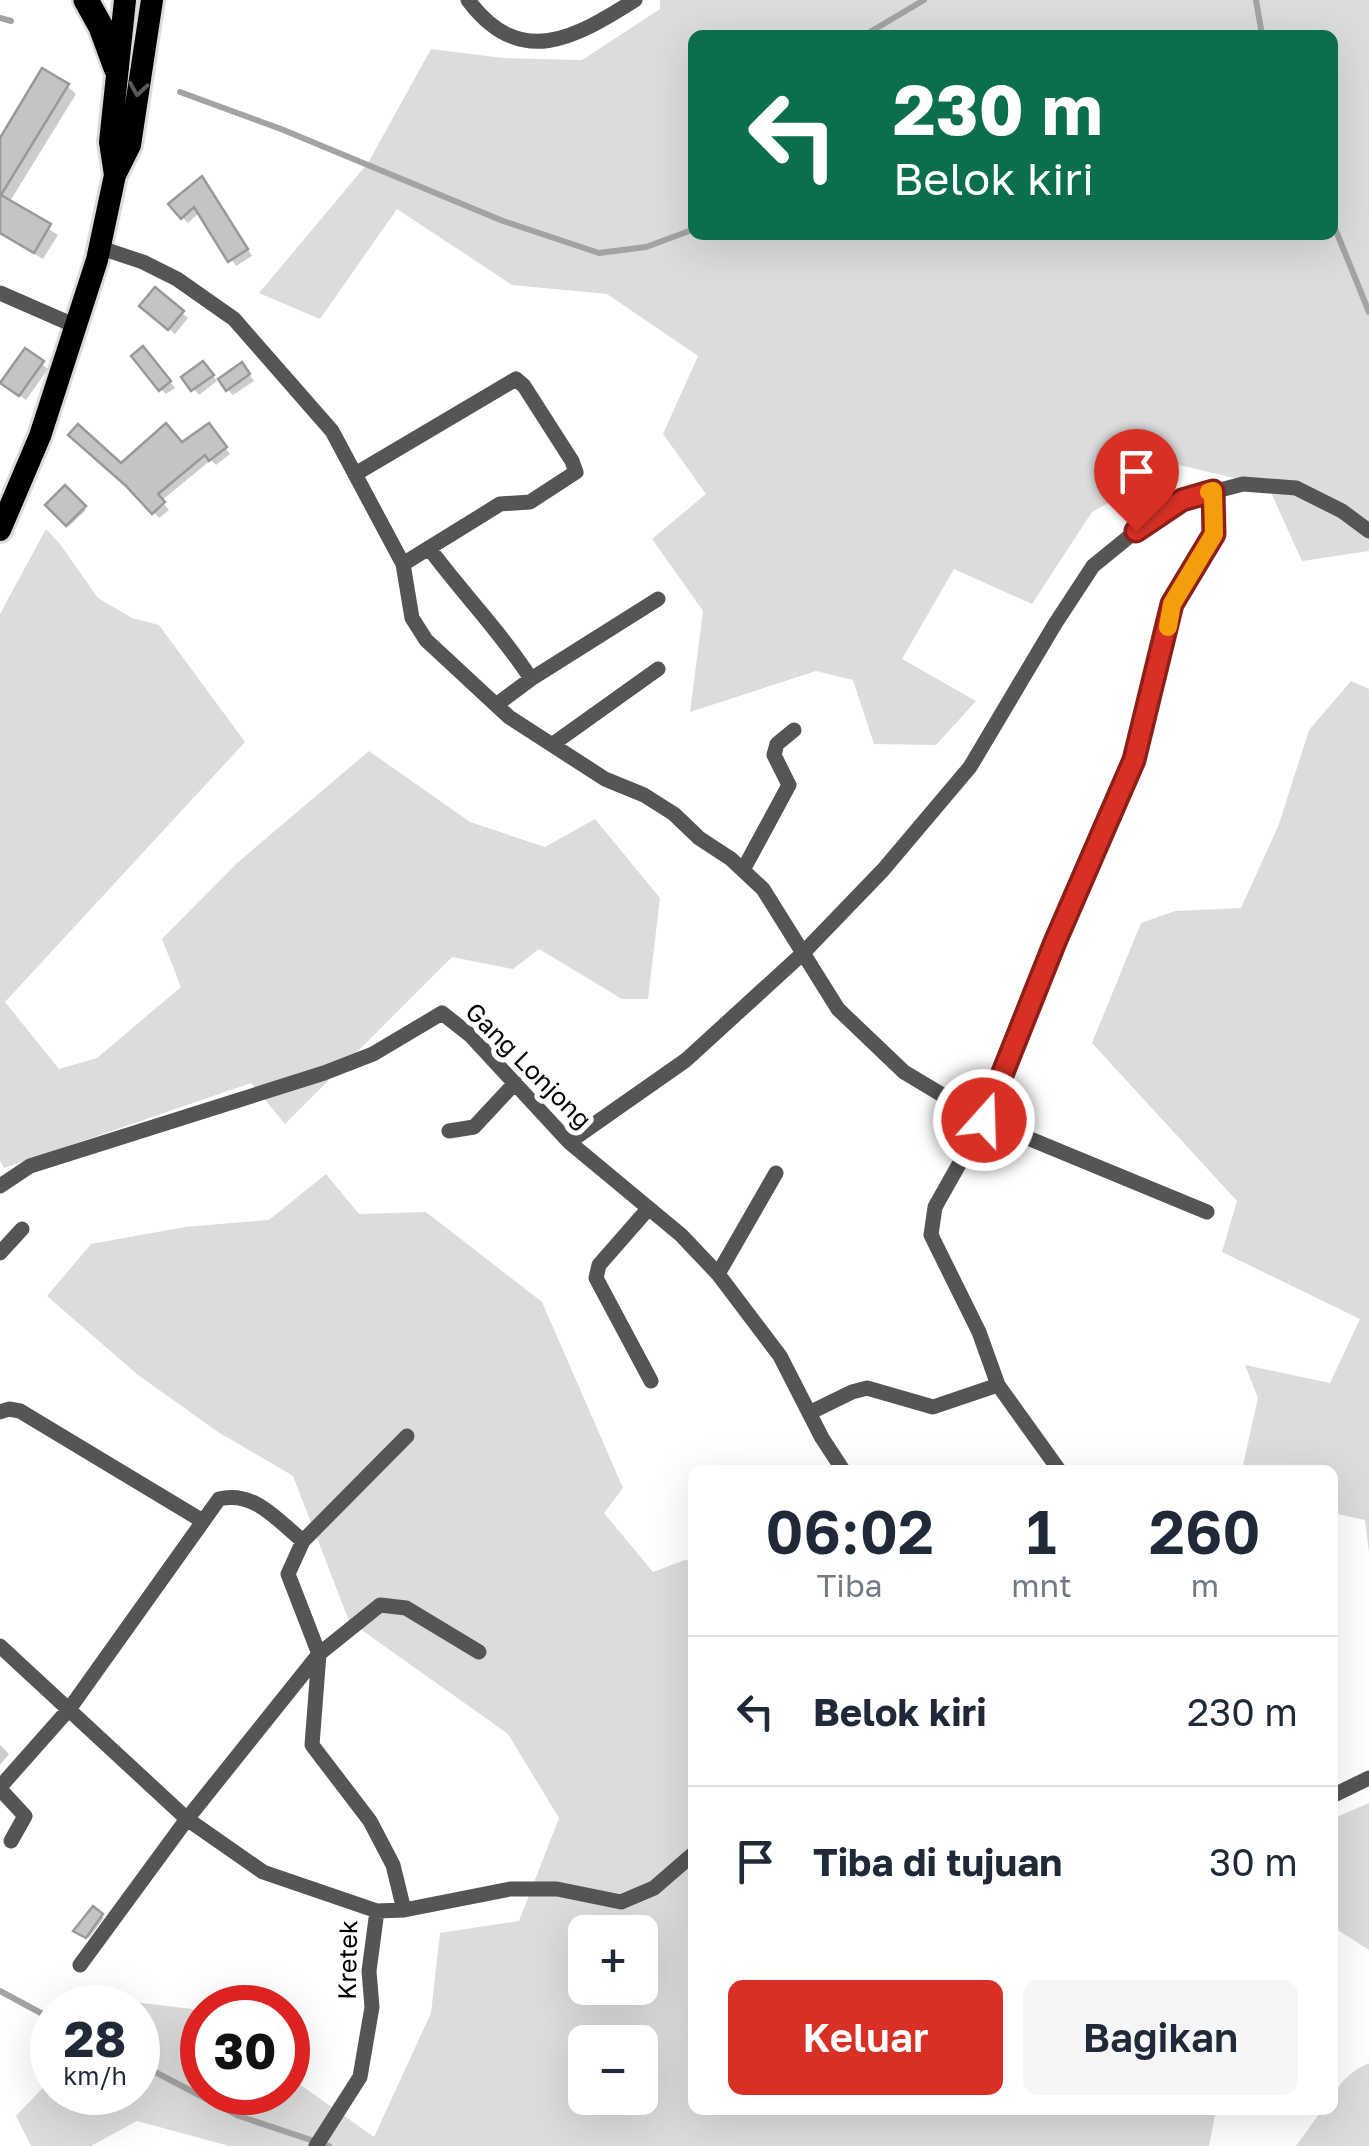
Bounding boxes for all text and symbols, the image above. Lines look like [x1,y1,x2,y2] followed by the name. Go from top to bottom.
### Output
[893,66,1103,150] text: 230 m
[728,70,858,200] icon: left
[129,81,150,97] one-way arrow
[893,151,1094,205] text: Belok kiri
[1094,429,1179,532] pin
[1109,444,1164,499] icon: arrive
[459,995,599,1135] street label: Gang Lonjong
[932,1068,1036,1172] position arrow
[765,1495,934,1567] text: 06:02
[1026,1495,1057,1567] text: 1
[1149,1495,1261,1567] text: 260
[817,1566,883,1604] text: Tiba
[1011,1566,1072,1604] text: mnt
[1191,1566,1219,1604] text: m
[728,1684,783,1739] icon: left
[813,1689,987,1734] text: Belok kiri
[1187,1689,1298,1734] text: 230 m
[728,1834,783,1889] icon: arrive
[813,1839,1062,1884] text: Tiba di tujuan
[1209,1839,1298,1884] text: 30 m
[568,1915,658,2115] map controls
[568,1915,658,2005] button: +
[331,1920,363,2000] street label: Kretek
[728,1980,1003,2095] button: Keluar
[1023,1980,1298,2095] button: Bagikan
[180,1985,310,2115] speed limit sign: 30
[64,2008,126,2068] text: 28
[568,2025,658,2115] button: −
[63,2060,127,2091] text: km/h

